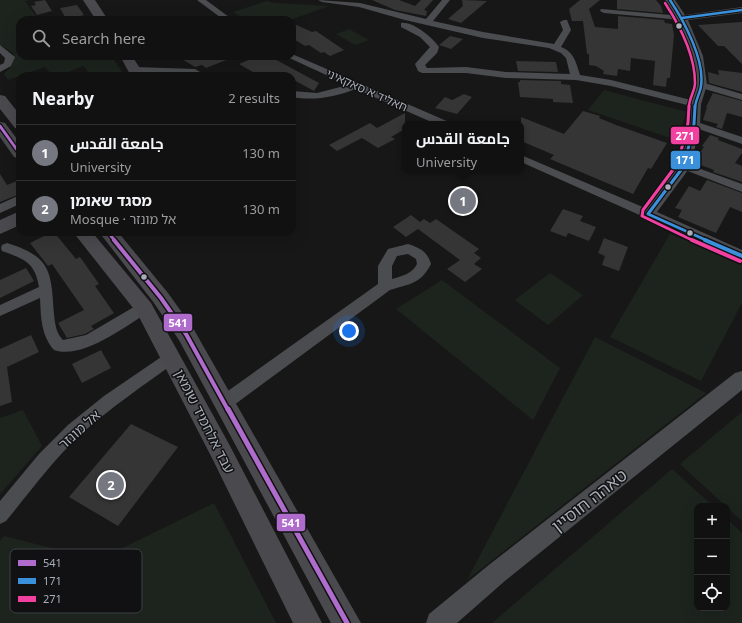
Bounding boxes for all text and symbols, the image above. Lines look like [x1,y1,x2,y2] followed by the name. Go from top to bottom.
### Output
[16,16,296,60] search box
[674,21,684,31] unlabelled marker
[30,27,52,49] icon: search
[62,28,145,48] text: Search here
[324,65,410,115] street label: חאליד א סאקאיני
[32,87,94,110] text: Nearby
[228,89,280,107] text: 2 results
[402,121,524,173] popup
[670,126,700,145] line badge: 271
[416,128,510,148] text: جامعة القدس
[676,128,694,143] text: 271
[70,133,164,153] text: جامعة القدس
[41,144,49,162] text: 1
[242,144,280,162] text: 130 m
[670,150,701,170] line badge: 171
[676,152,694,167] text: 171
[416,153,477,171] text: University
[70,158,131,176] text: University
[663,182,673,192] unlabelled marker
[450,186,476,216] pin: 1
[70,190,152,210] text: מסגד שאומן
[41,200,49,218] text: 2
[242,200,280,218] text: 130 m
[70,210,176,228] text: Mosque · אל מונזר
[685,228,695,238] unlabelled marker
[139,272,149,282] unlabelled marker
[163,313,193,332] line badge: 541
[169,315,187,330] text: 541
[339,321,359,341] your location
[171,366,239,476] street label: עבד אלחמיד שומאן
[54,405,104,453] street label: אל מונזר
[546,463,632,537] street label: טאהה חוסיין
[98,470,124,500] pin: 2
[694,503,730,611] map controls
[694,503,730,539] button: +
[276,513,306,532] line badge: 541
[282,515,300,530] text: 541
[694,539,730,575] button: −
[10,549,142,613] legend
[43,555,62,570] text: 541
[43,573,62,588] text: 171
[694,575,730,611] button: locate
[43,591,62,606] text: 271

